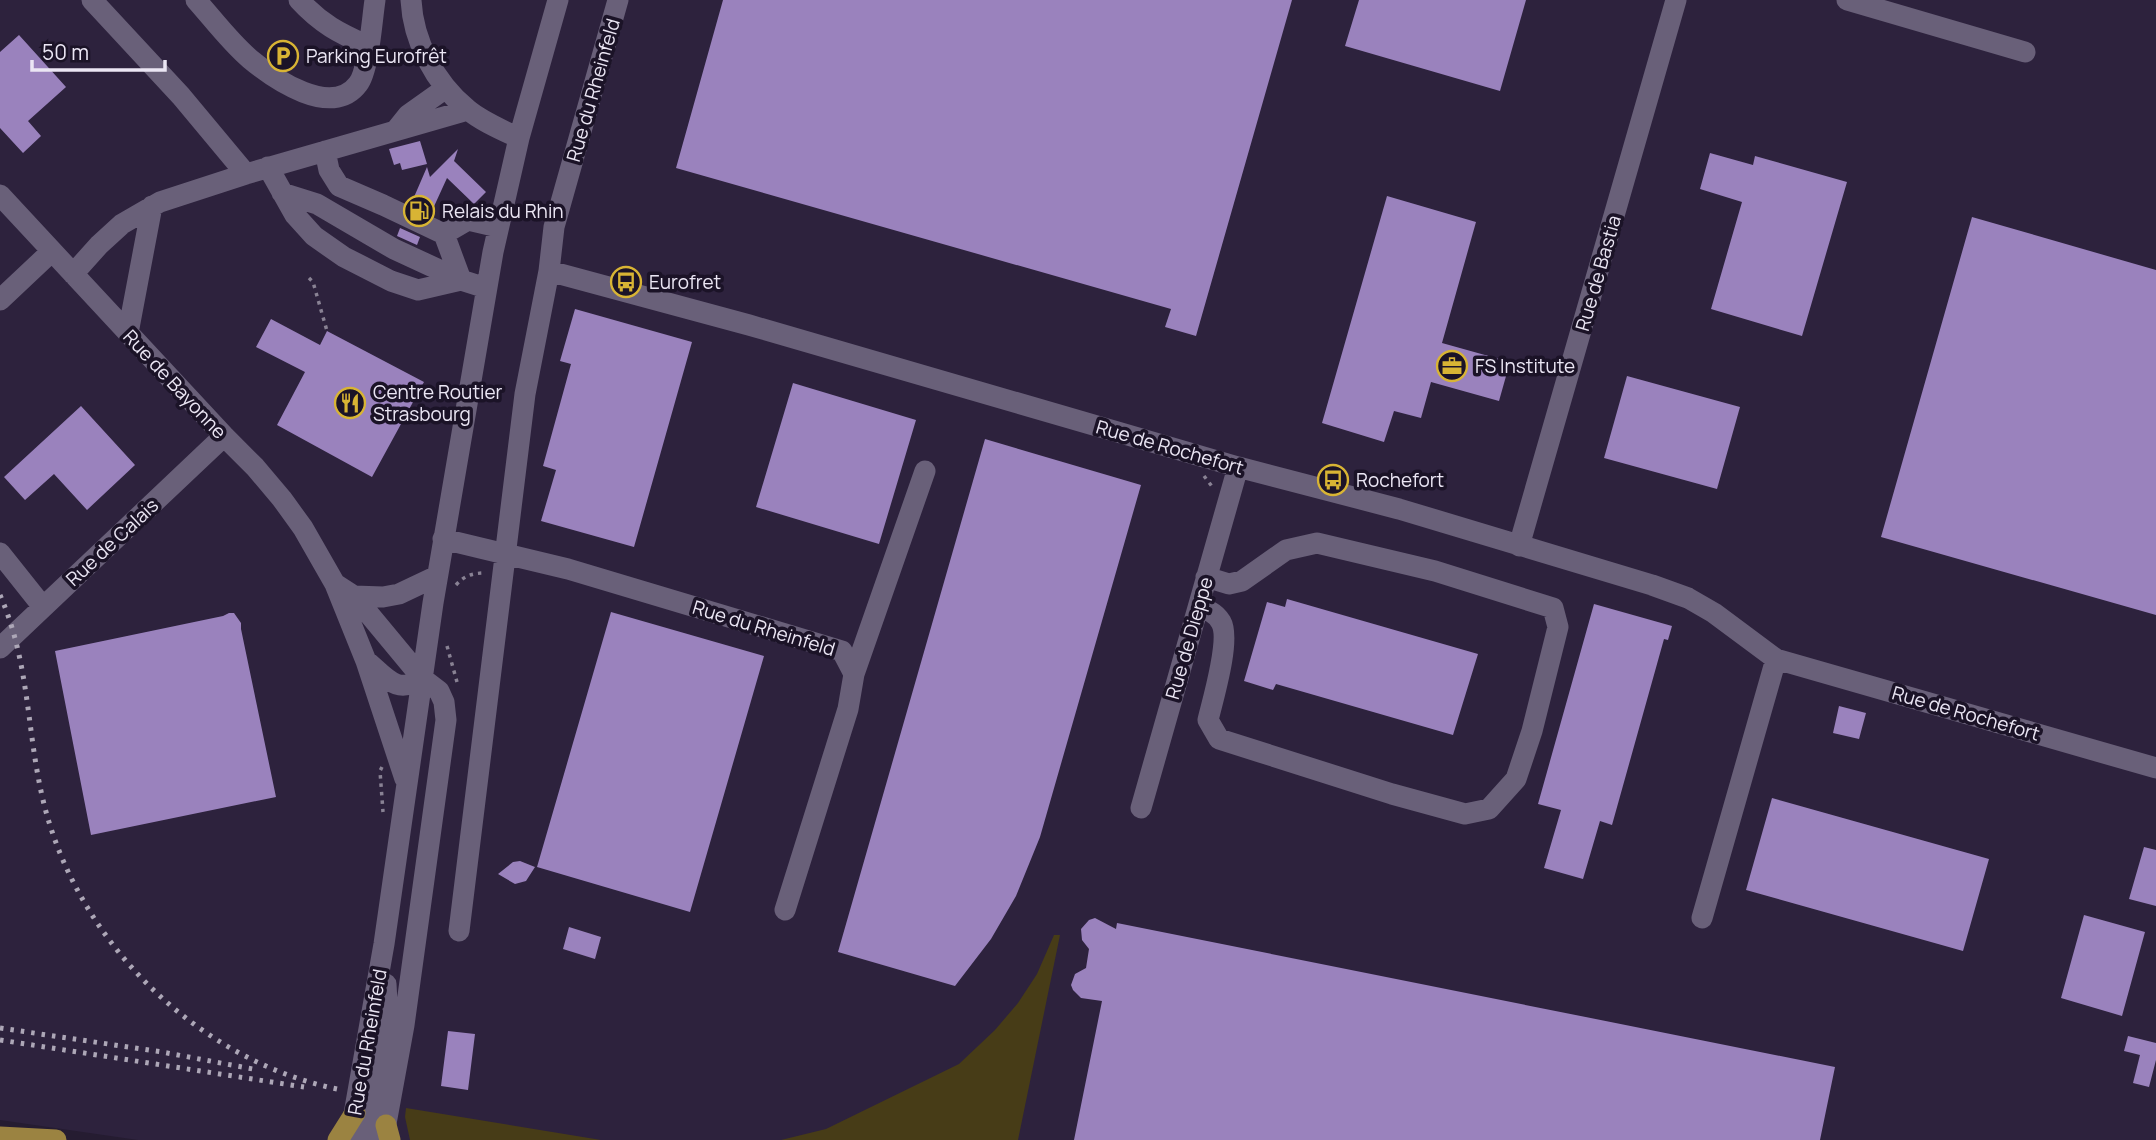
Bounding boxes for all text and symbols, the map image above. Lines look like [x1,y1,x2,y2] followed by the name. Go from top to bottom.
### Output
[560,15,626,165] street label: Rue du Rheinfeld
[32,28,164,72] scale bar
[42,38,89,66] text: 50 m
[266,39,300,73] parking icon: Parking Eurofrêt
[306,43,447,69] place label: Parking Eurofrêt
[402,194,436,228] fuel station icon: Relais du Rhin
[442,198,564,224] place label: Relais du Rhin
[1569,212,1627,334] street label: Rue de Bastia
[609,265,643,299] bus stop icon: Eurofret
[649,269,721,295] place label: Eurofret
[118,324,232,444] street label: Rue de Bayonne
[1435,349,1469,383] office icon: FS Institute
[1475,353,1575,379] place label: FS Institute
[373,379,503,427] place label: Centre Routier Strasbourg
[333,386,367,420] restaurant icon: Centre Routier Strasbourg
[1093,413,1247,481] street label: Rue de Rochefort
[1316,463,1350,497] bus stop icon: Rochefort
[1356,467,1444,493] place label: Rochefort
[60,492,164,592] street label: Rue de Calais
[1159,574,1219,702] street label: Rue de Dieppe
[690,594,838,662] street label: Rue du Rheinfeld
[1889,679,2043,747] street label: Rue de Rochefort
[341,967,393,1117] street label: Rue du Rheinfeld

